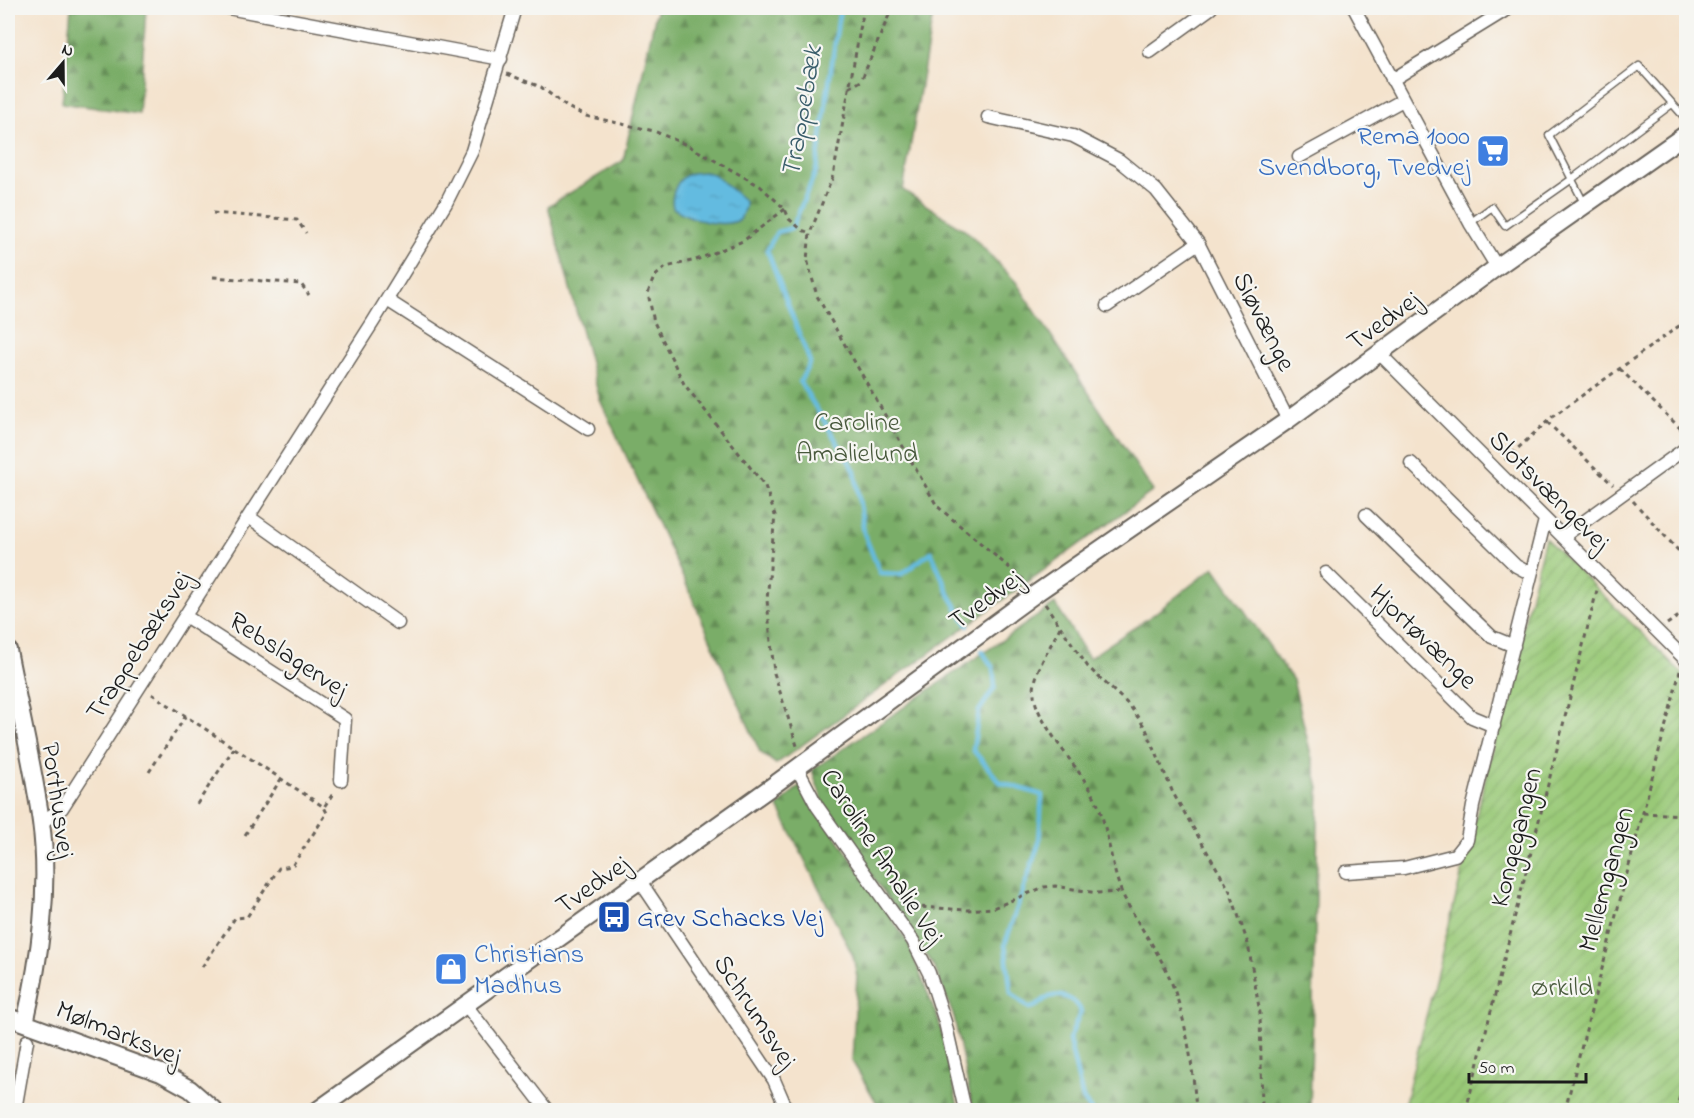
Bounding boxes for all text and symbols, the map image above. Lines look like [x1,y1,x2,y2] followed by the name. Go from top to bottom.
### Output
[33,33,93,93] north arrow
[58,38,77,64] text: N
[772,41,836,181] water label: Trappebæk
[1258,118,1471,188] place label: Rema 1000 Svendborg, Tvedvej
[1475,133,1511,169] supermarket icon: Rema 1000 Svendborg, Tvedvej
[1221,266,1305,379] street label: Siøvænge
[1340,282,1430,362] street label: Tvedvej
[796,404,918,474] park label: Caroline Amalielund
[1479,422,1618,562] street label: Slotsvængevej
[942,561,1032,641] street label: Tvedvej
[77,563,203,729] street label: Trappebæksvej
[1359,576,1486,700] street label: Hjortøvænge
[220,603,356,710] street label: Rebslagervej
[29,740,84,861] street label: Porthusvej
[809,762,953,954] street label: Caroline Amalie Vej
[1481,764,1554,911] street label: Kongegangen
[1569,803,1645,956] street label: Mellemgangen
[548,846,639,926] street label: Tvedvej
[596,899,632,935] bus stop icon: Grev Schacks Vej
[637,900,823,939] place label: Grev Schacks Vej
[474,936,584,1006] place label: Christians Madhus
[702,948,806,1078] street label: Schrumsvej
[433,951,469,987] shop icon: Christians Madhus
[1531,969,1593,1008] park label: Ørkild
[49,991,187,1077] street label: Mølmarksvej
[1469,1046,1586,1084] scale bar
[1478,1056,1515,1082] text: 50 m

